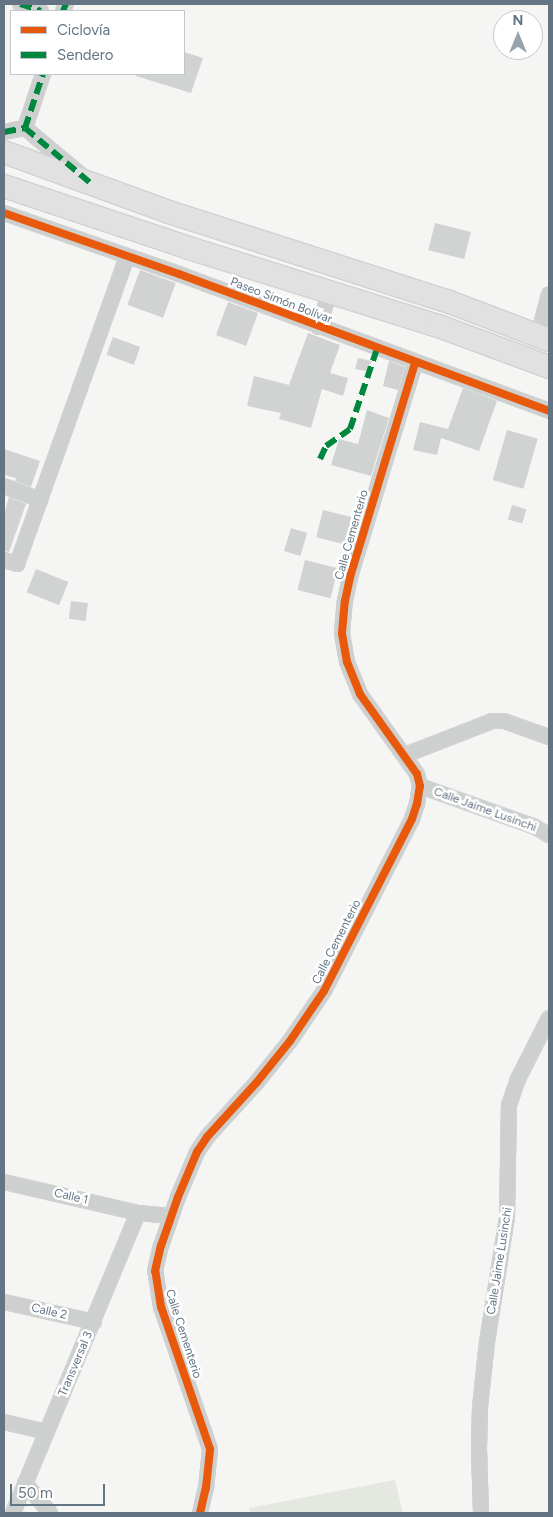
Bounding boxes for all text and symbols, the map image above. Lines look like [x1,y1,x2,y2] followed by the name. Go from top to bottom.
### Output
[10,10,185,75] legend
[493,10,543,60] north arrow
[513,12,523,29] text: N
[57,21,110,39] text: Ciclovía
[57,46,114,64] text: Sendero
[228,275,334,327] street label: Paseo Simón Bolívar
[332,488,372,582] street label: Calle Cementerio
[432,785,538,835] street label: Calle Jaime Lusinchi
[309,897,365,987] street label: Calle Cementerio
[53,1186,89,1208] street label: Calle 1
[484,1206,516,1316] street label: Calle Jaime Lusinchi
[162,1288,204,1380] street label: Calle Cementerio
[30,1301,68,1323] street label: Calle 2
[56,1329,96,1399] street label: Transversal 3
[12,1474,108,1506] scale bar
[18,1484,53,1502] text: 50 m

